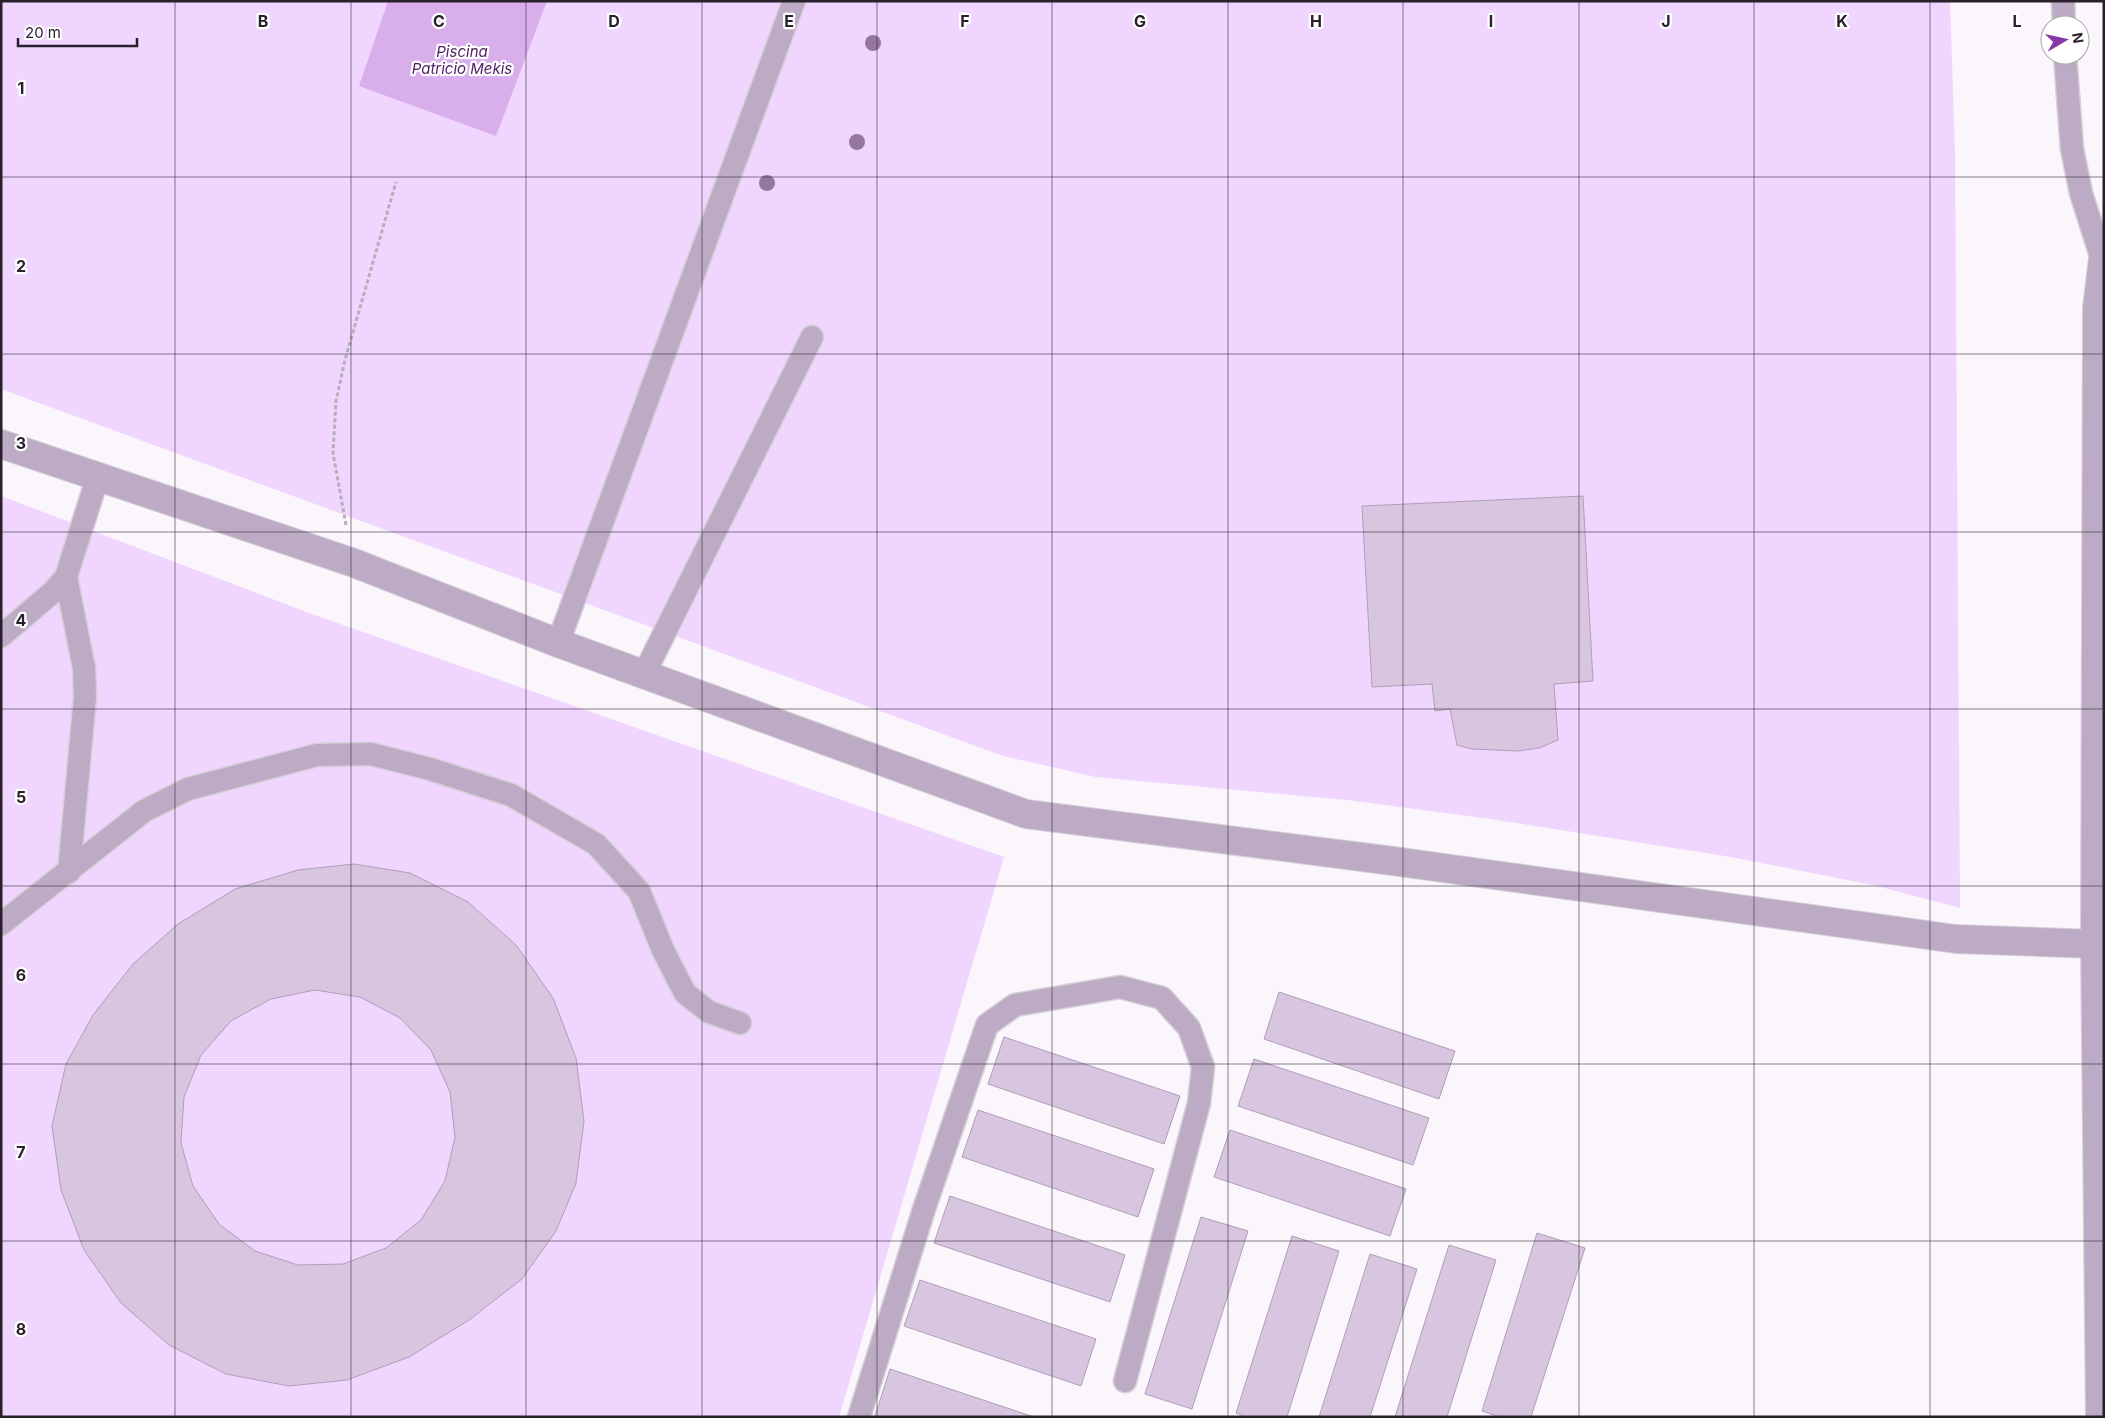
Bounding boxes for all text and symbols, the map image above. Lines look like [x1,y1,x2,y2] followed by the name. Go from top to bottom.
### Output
[258,11,268,31] text: B
[433,11,445,31] text: C
[608,11,620,31] text: D
[784,11,794,31] text: E
[960,11,970,31] text: F
[1134,11,1146,31] text: G
[1310,11,1322,31] text: H
[1489,11,1493,31] text: I
[1661,11,1671,31] text: J
[1836,11,1848,31] text: K
[2012,11,2022,31] text: L
[18,15,136,47] scale bar
[2040,15,2090,65] north arrow
[25,23,61,42] text: 20 m
[2069,31,2088,44] text: N
[412,42,512,78] water label: Piscina Patricio Mekis
[18,78,24,98] text: 1
[16,256,26,276] text: 2
[16,433,26,453] text: 3
[16,610,27,630] text: 4
[16,787,26,807] text: 5
[16,965,26,985] text: 6
[16,1142,26,1162] text: 7
[16,1319,26,1339] text: 8

